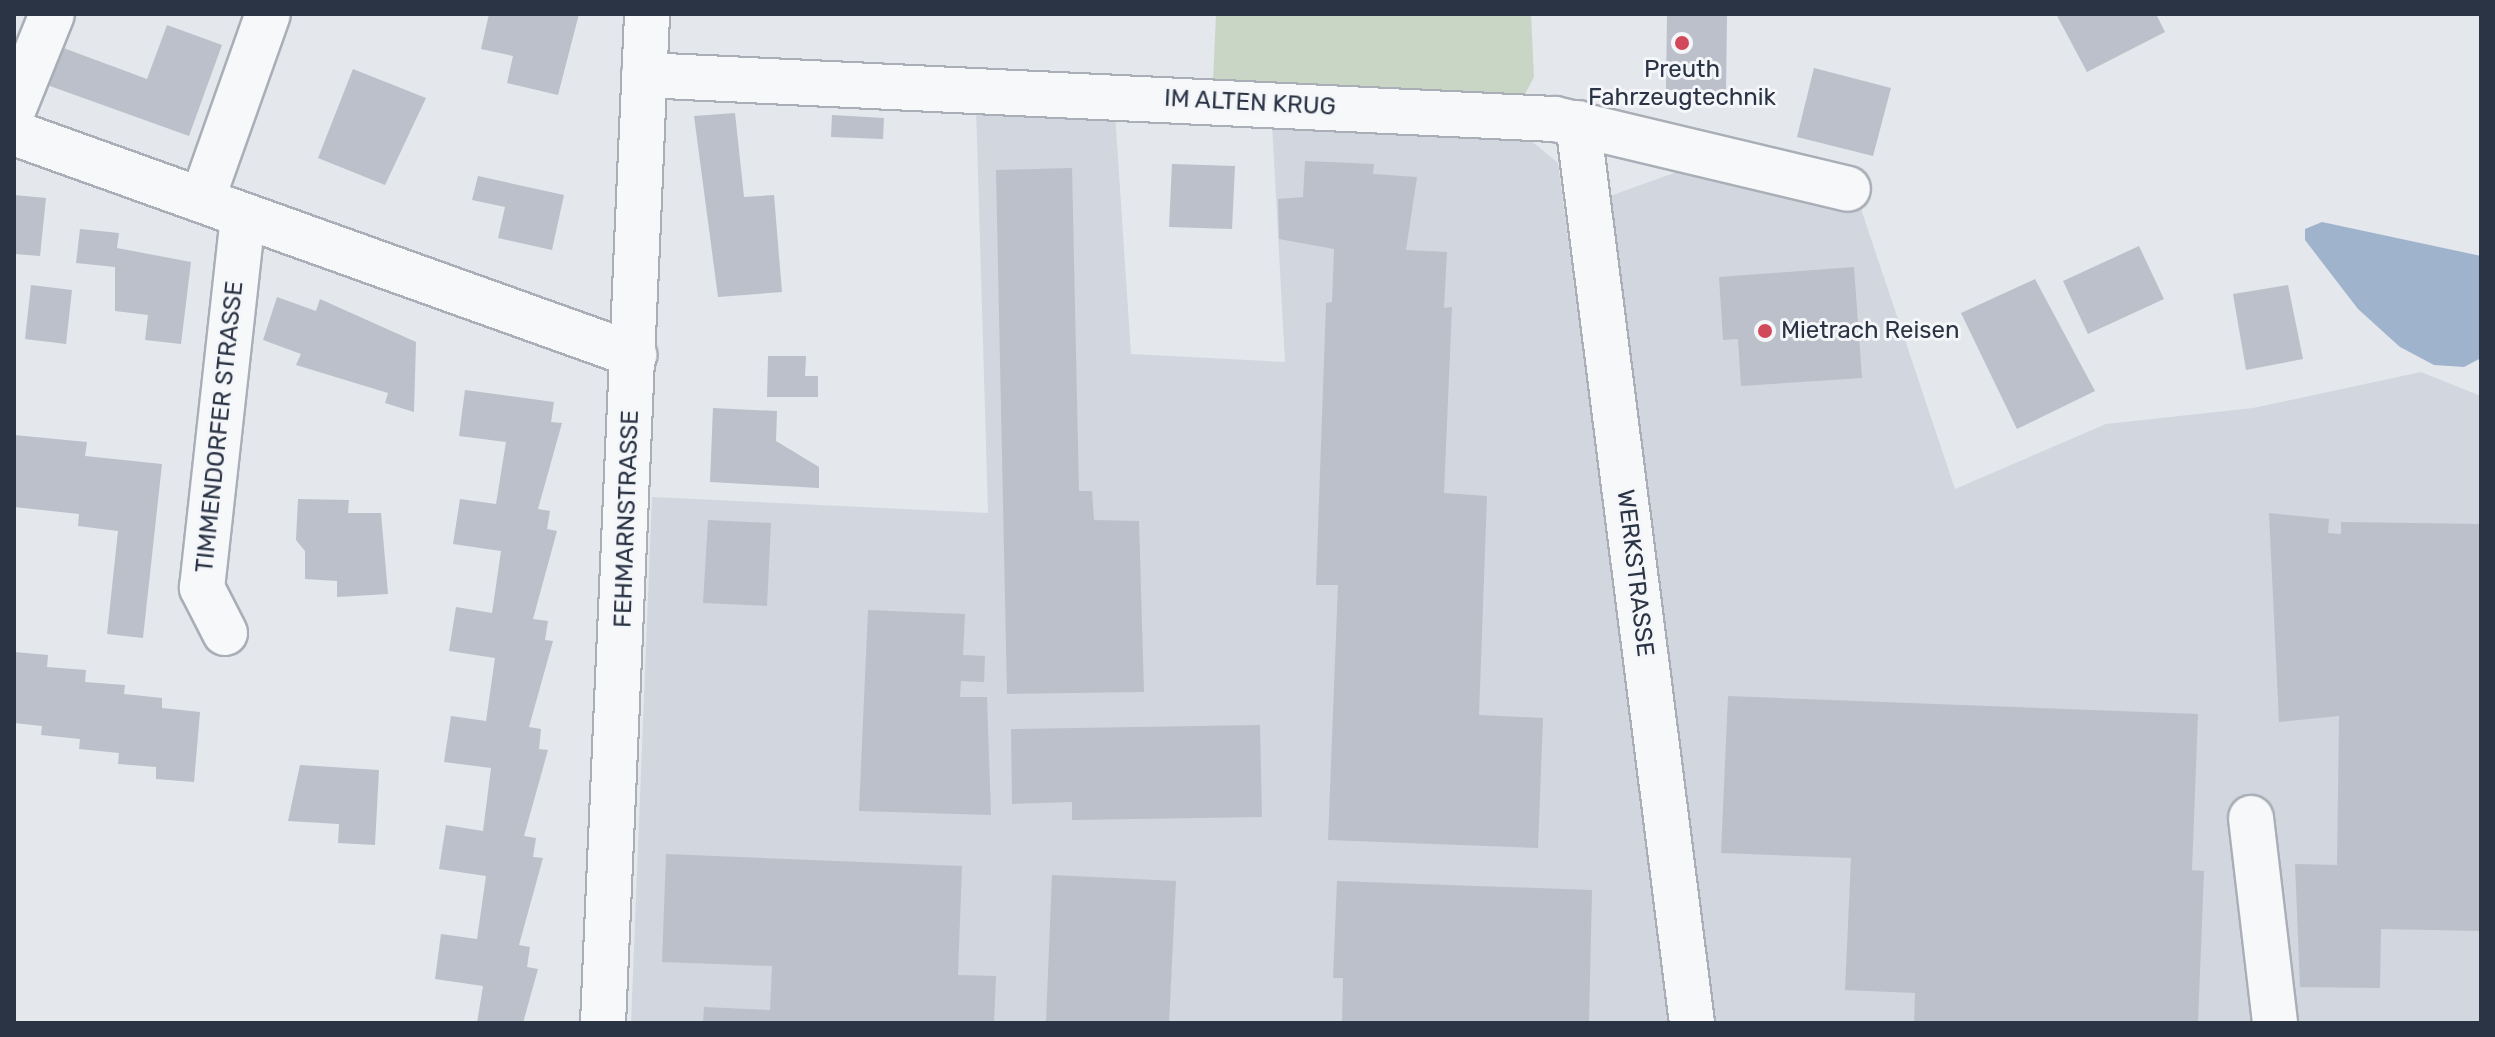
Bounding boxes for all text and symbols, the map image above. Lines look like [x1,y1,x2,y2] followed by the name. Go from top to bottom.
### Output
[1673,34,1691,52] marker: Preuth Fahrzeugtechnik
[1588,56,1776,112] place label: Preuth Fahrzeugtechnik
[1163,84,1337,122] street label: IM ALTEN KRUG
[190,280,250,574] street label: TIMMENDORFER STRASSE
[1781,317,1960,345] place label: Mietrach Reisen
[1756,322,1774,340] marker: Mietrach Reisen
[609,410,645,628] street label: FEHMARNSTRASSE
[1610,488,1660,658] street label: WERKSTRASSE

